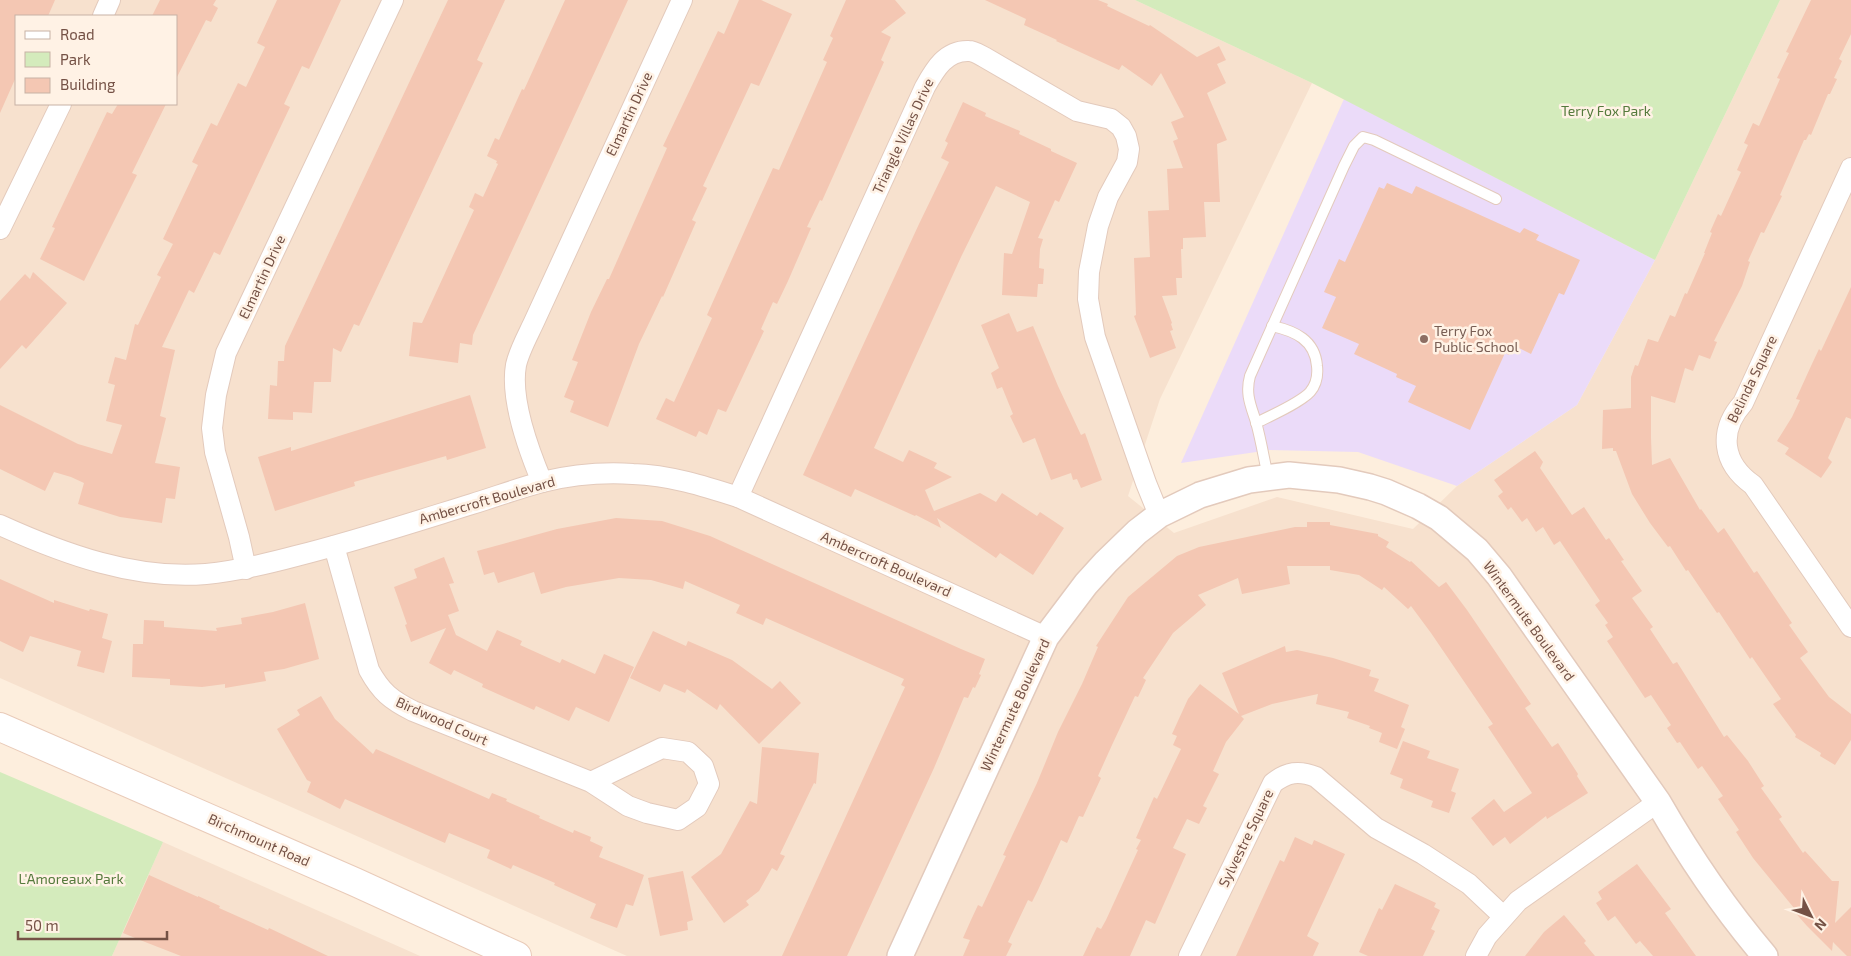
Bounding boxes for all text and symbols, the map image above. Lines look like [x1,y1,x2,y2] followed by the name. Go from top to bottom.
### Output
[15,15,178,105] legend
[60,25,95,43] text: Road
[60,50,91,68] text: Park
[602,69,655,159] street label: Elmartin Drive
[60,75,116,93] text: Building
[868,75,937,196] street label: Triangle Villas Drive
[1561,102,1651,119] park label: Terry Fox Park
[235,232,288,322] street label: Elmartin Drive
[1434,322,1520,355] place label: Terry Fox Public School
[1723,332,1780,425] street label: Belinda Square
[1418,333,1430,345] marker: Terry Fox Public School
[417,472,557,527] street label: Ambercroft Boulevard
[818,527,954,600] street label: Ambercroft Boulevard
[1480,557,1579,684] street label: Wintermute Boulevard
[976,636,1053,774] street label: Wintermute Boulevard
[393,693,491,748] street label: Birdwood Court
[1214,786,1277,890] street label: Sylvestre Square
[206,809,313,870] street label: Birchmount Road
[18,870,124,887] park label: L'Amoreaux Park
[1786,891,1836,941] north arrow
[18,908,166,940] scale bar
[25,916,59,934] text: 50 m
[1811,916,1831,934] text: N

